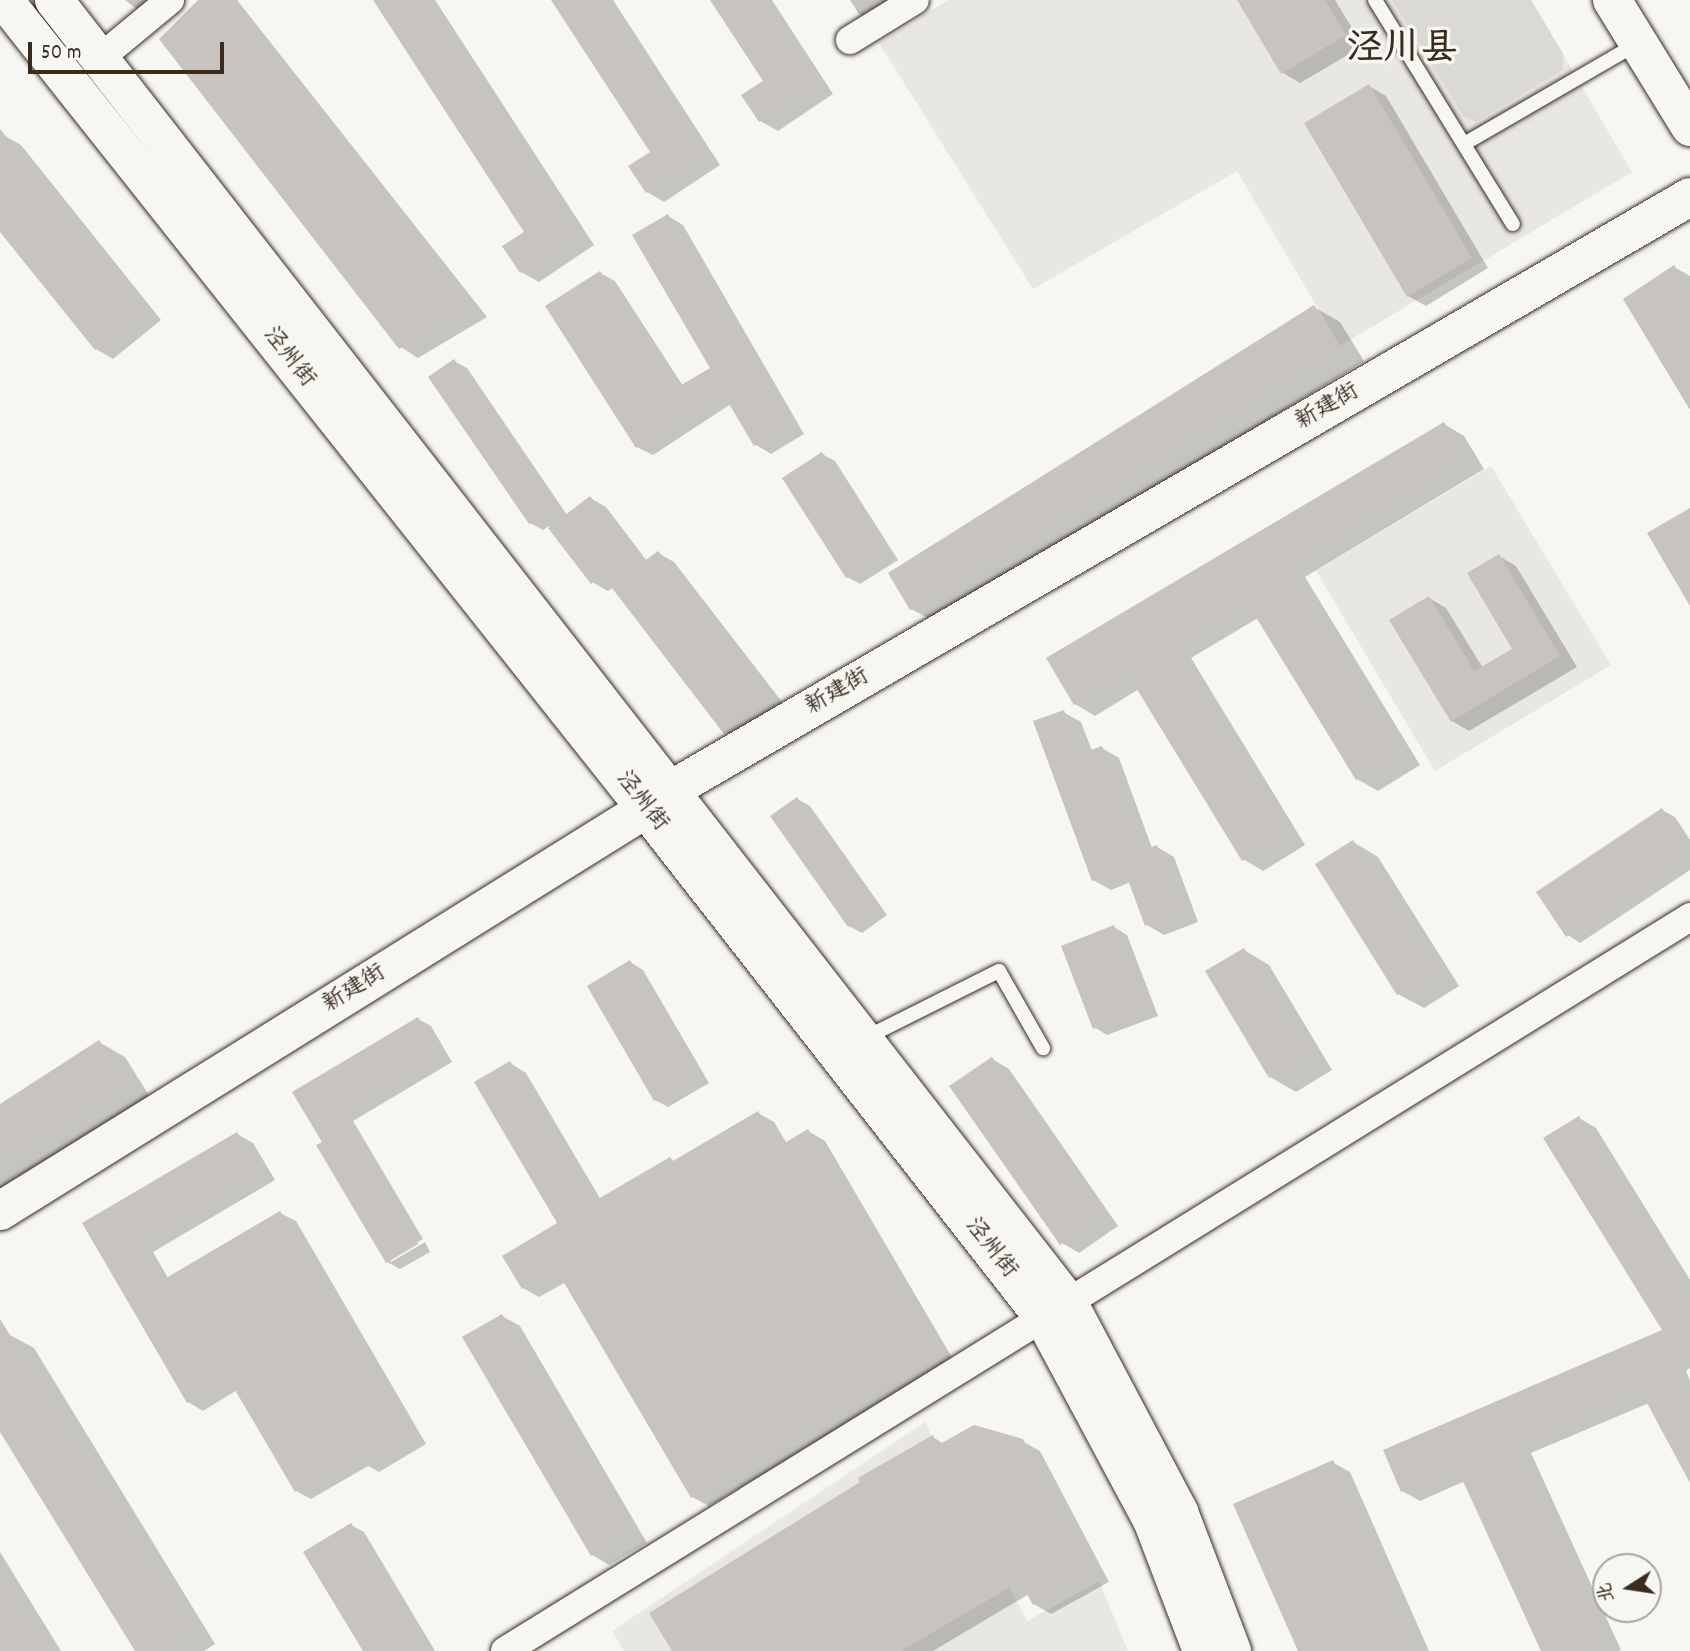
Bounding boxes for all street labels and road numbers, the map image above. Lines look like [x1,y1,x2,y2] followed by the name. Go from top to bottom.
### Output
[256,322,320,394] street label: 泾州街
[1291,379,1365,437] street label: 新建街
[801,664,875,722] street label: 新建街
[609,766,673,838] street label: 泾州街
[318,960,392,1020] street label: 新建街
[958,1213,1022,1285] street label: 泾州街

